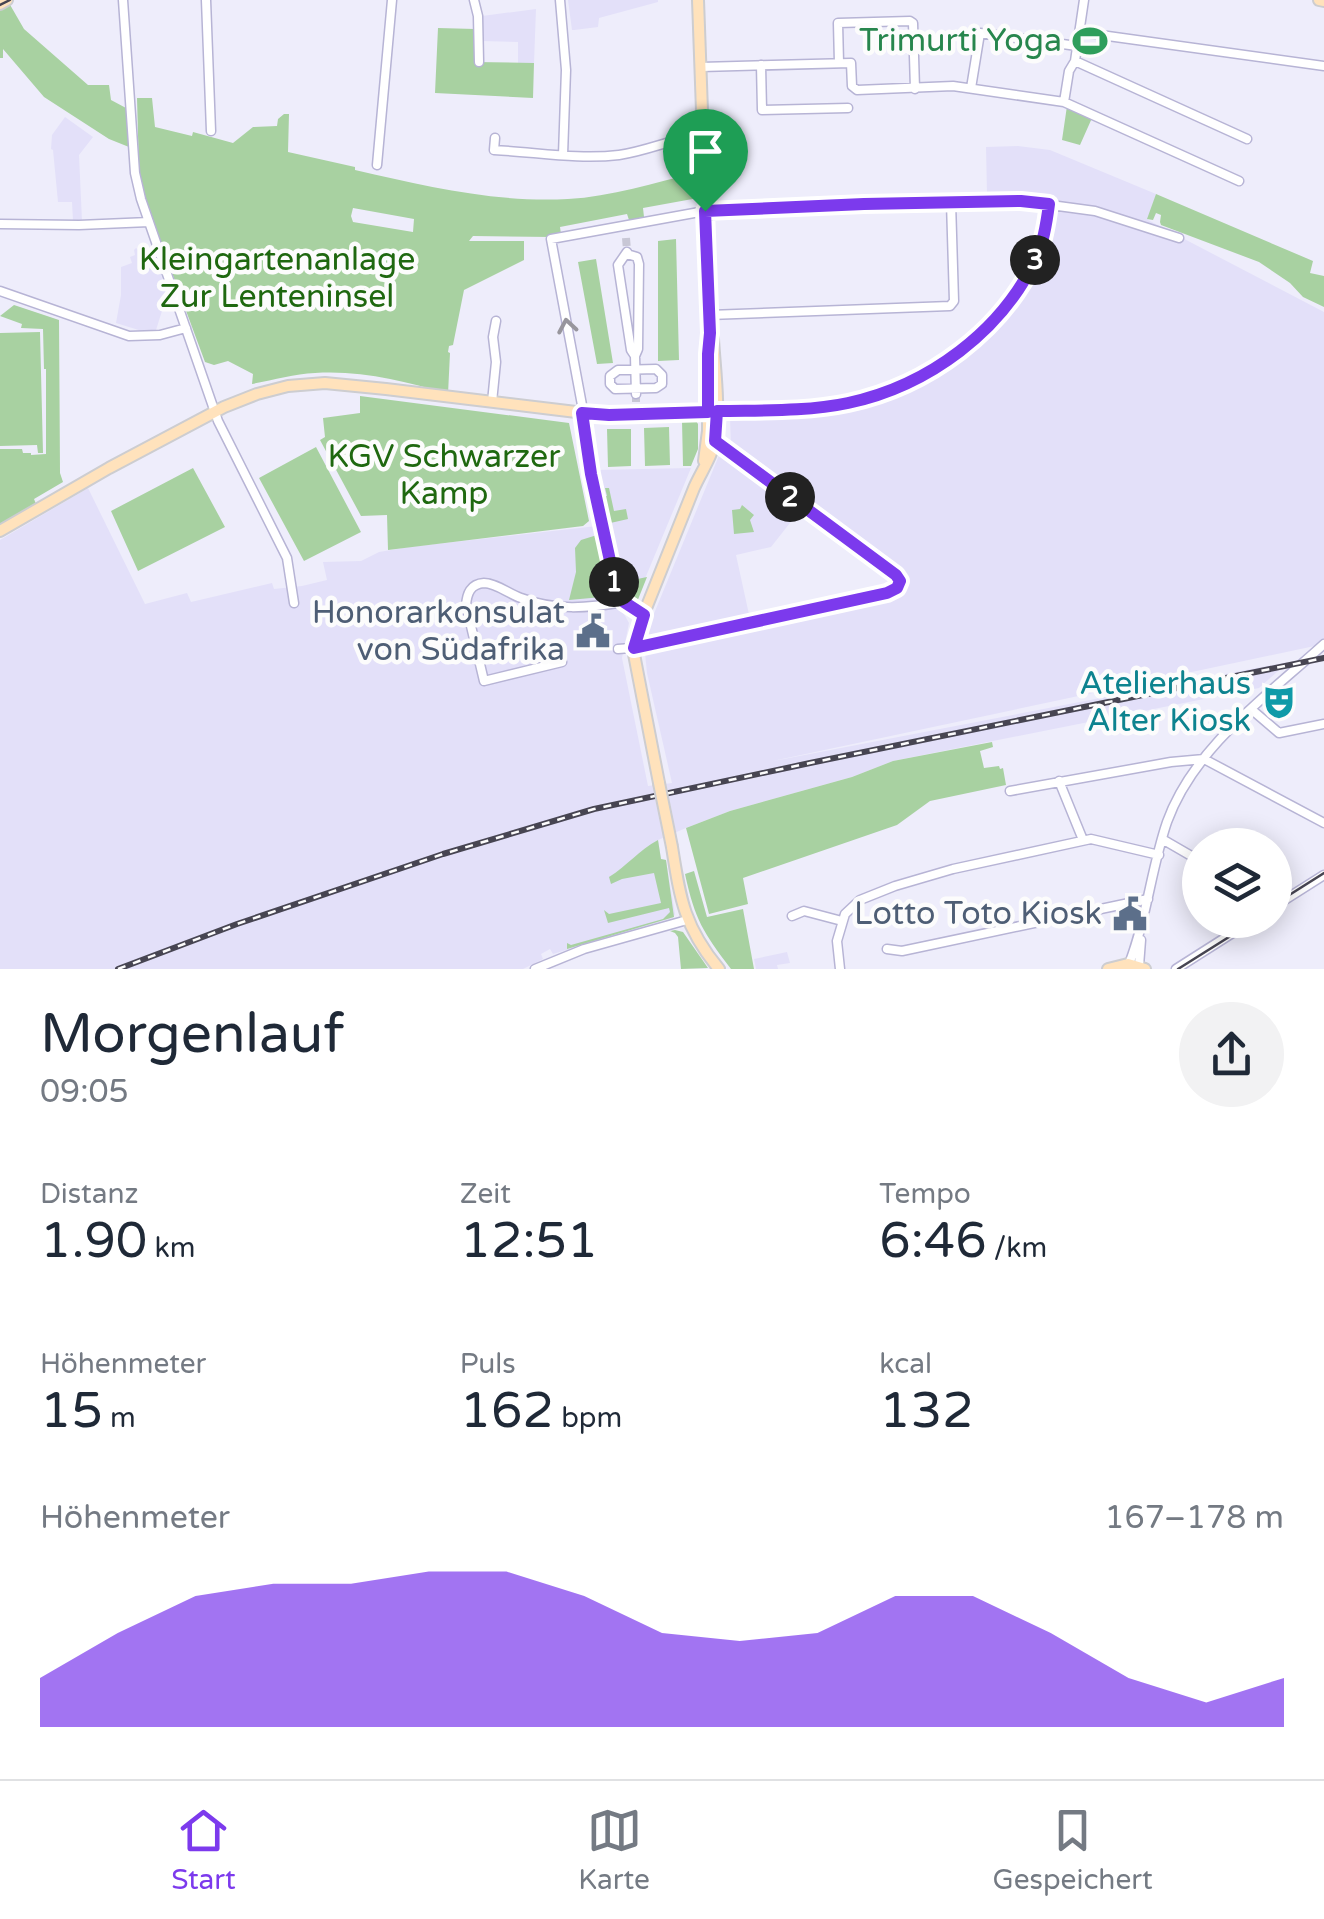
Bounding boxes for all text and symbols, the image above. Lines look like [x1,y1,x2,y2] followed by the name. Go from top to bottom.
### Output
[859,22,1062,60] place label: Trimurti Yoga
[1071,22,1109,60] sports icon: Trimurti Yoga
[663,109,748,212] pin
[678,124,733,179] icon: arrive
[1010,235,1060,285] pin: 3
[139,241,415,316] park label: Kleingartenanlage Zur Lenteninsel
[1026,243,1044,277] text: 3
[557,318,578,334] one-way arrow
[328,438,561,513] park label: KGV Schwarzer Kamp
[765,472,815,522] pin: 2
[781,480,799,514] text: 2
[589,557,639,607] pin: 1
[605,565,623,599] text: 1
[312,594,565,669] place label: Honorarkonsulat von Südafrika
[574,612,612,650] public building icon: Honorarkonsulat von Südafrika
[1079,665,1251,740] place label: Atelierhaus Alter Kiosk
[1260,683,1298,721] theatre icon: Atelierhaus Alter Kiosk
[1182,828,1292,938] map controls
[1182,828,1292,938] button: layers
[854,895,1102,933] place label: Lotto Toto Kiosk
[1111,895,1149,933] public building icon: Lotto Toto Kiosk
[40,1002,344,1068] text: Morgenlauf
[1179,1002,1284,1107] button: share
[40,1073,129,1111] text: 09:05
[40,1177,138,1211] text: Distanz
[460,1177,511,1211] text: Zeit
[879,1177,971,1211] text: Tempo
[40,1211,147,1271] text: 1.90
[460,1211,598,1271] text: 12:51
[879,1211,987,1271] text: 6:46
[147,1231,195,1265] text: km
[987,1231,1047,1265] text: /km
[40,1347,206,1381] text: Höhenmeter
[460,1347,516,1381] text: Puls
[879,1347,932,1381] text: kcal
[40,1381,103,1441] text: 15
[460,1381,554,1441] text: 162
[879,1381,974,1441] text: 132
[103,1401,136,1435] text: m
[554,1401,622,1435] text: bpm
[40,1499,230,1537] text: Höhenmeter
[1104,1499,1284,1537] text: 167–178 m
[171,1803,236,1897] tab: Start
[578,1803,650,1897] tab: Karte
[992,1803,1153,1897] tab: Gespeichert

